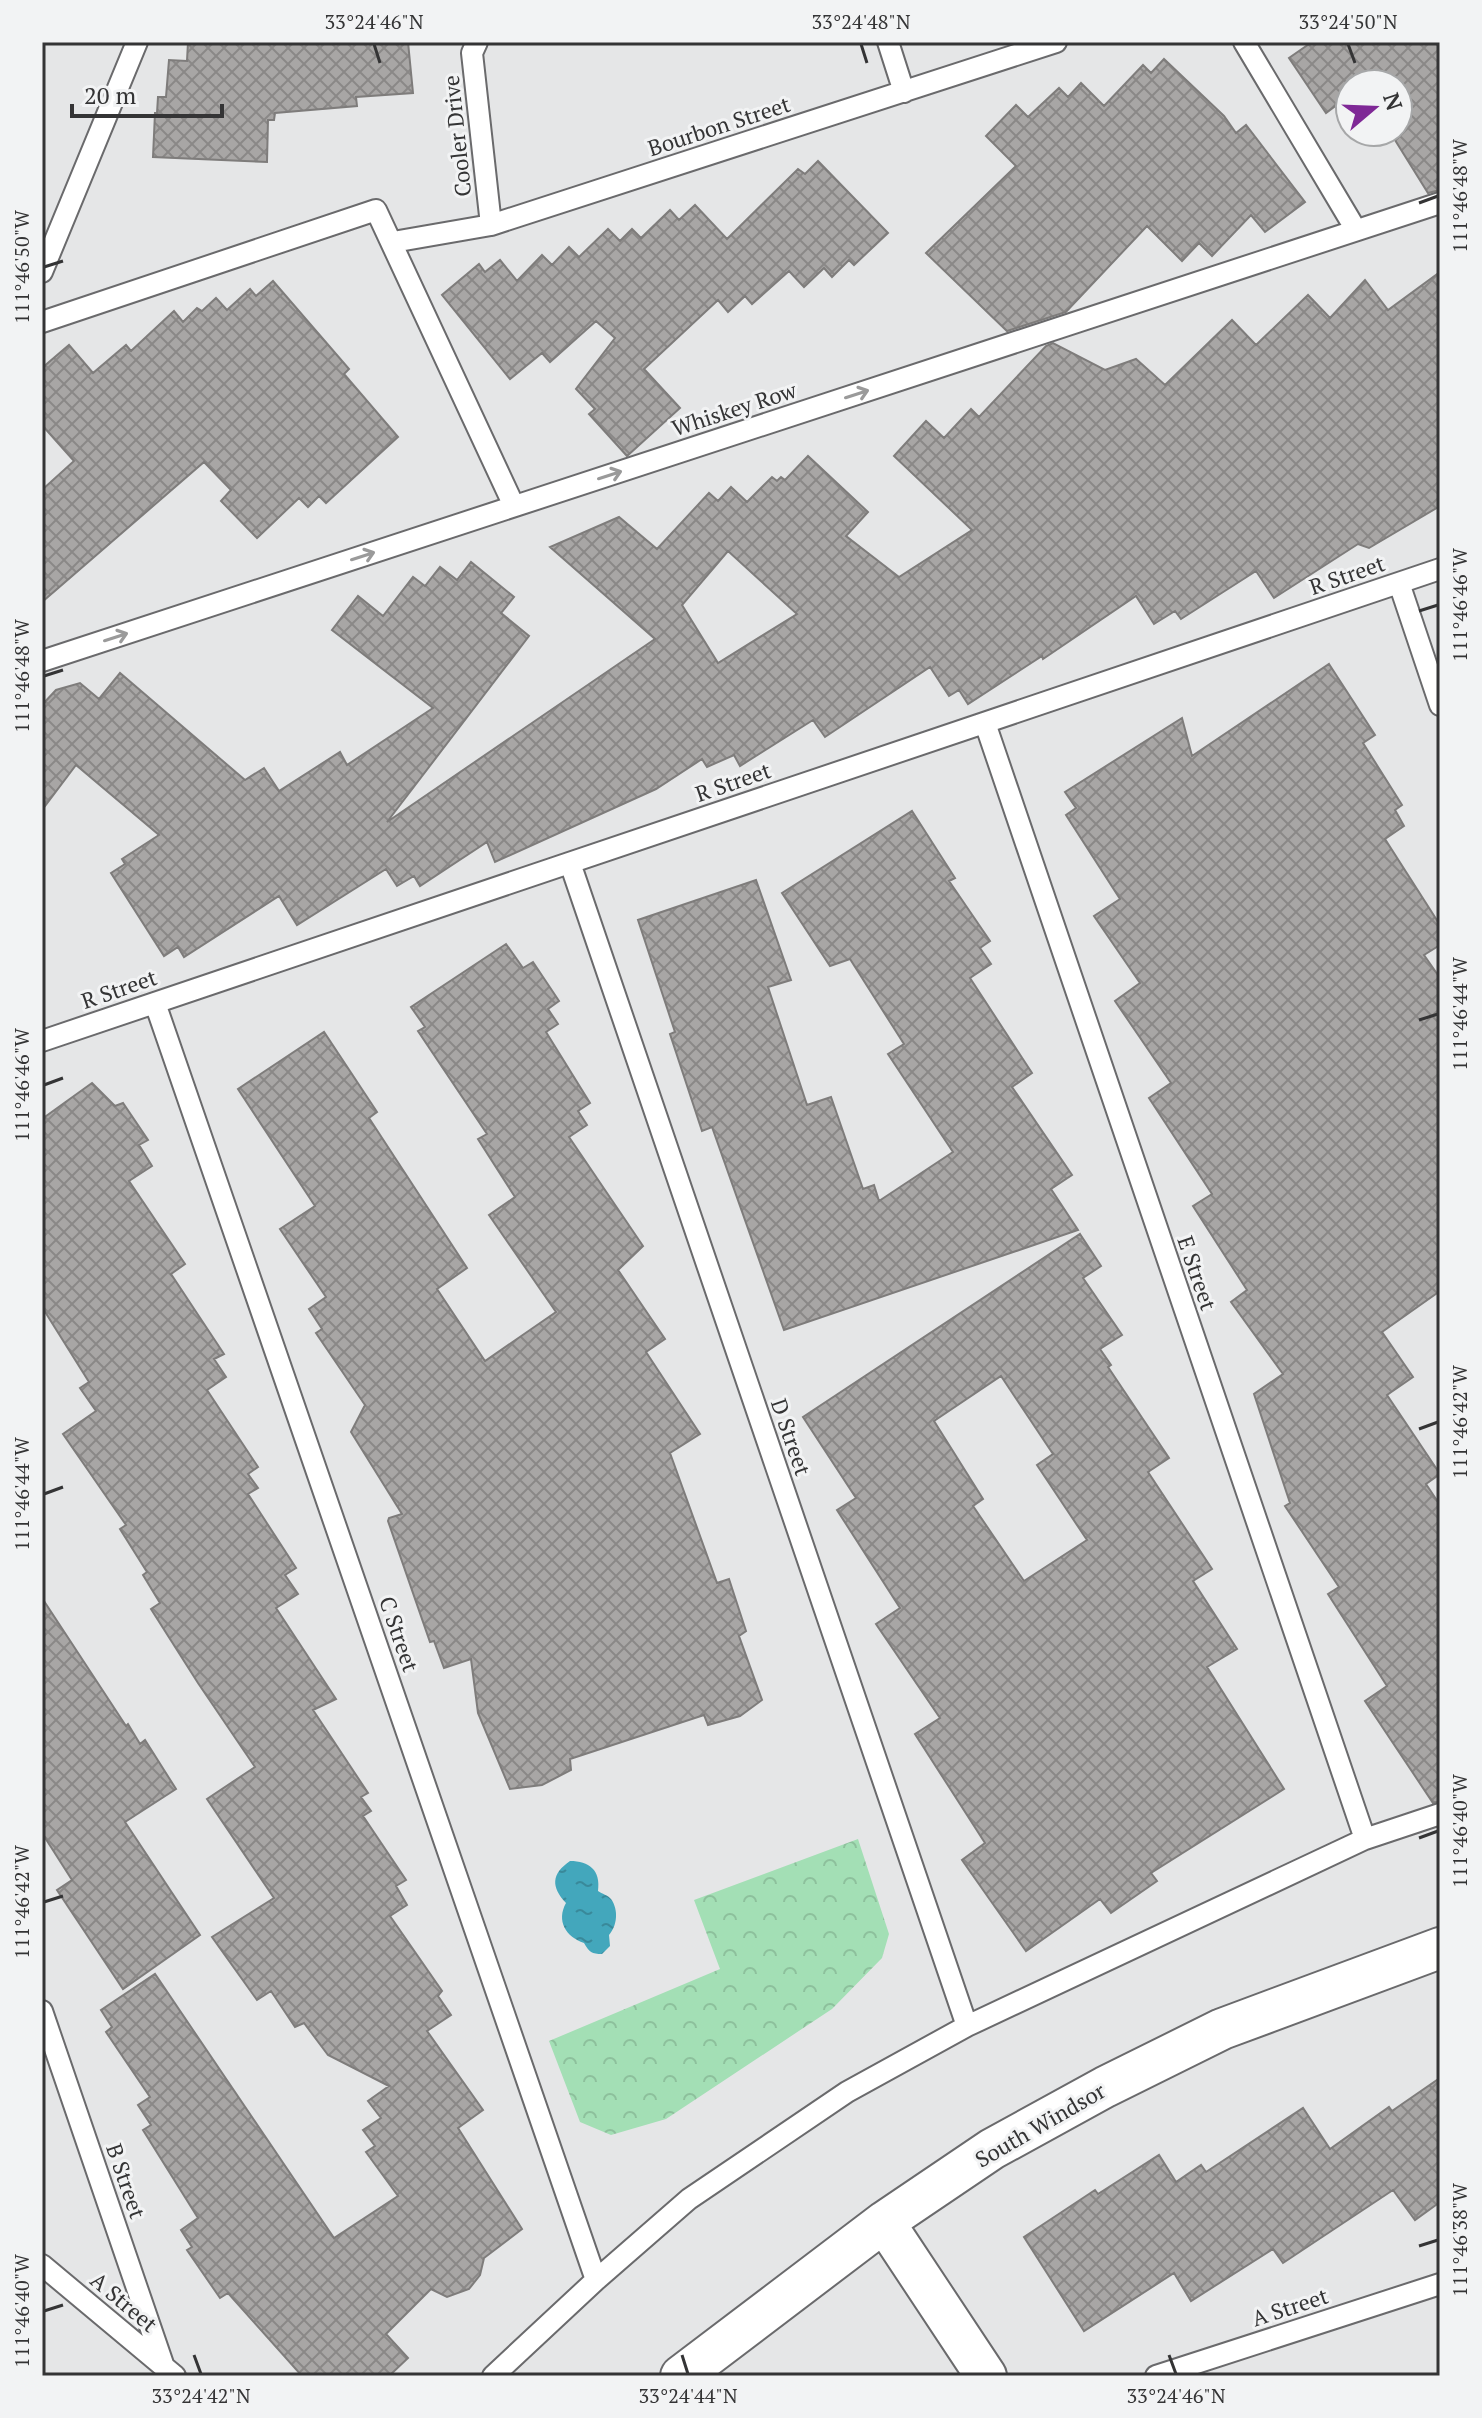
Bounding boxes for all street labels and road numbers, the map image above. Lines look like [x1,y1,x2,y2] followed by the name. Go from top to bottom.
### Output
[436,74,477,198] street label: Cooler Drive
[644,89,794,162] street label: Bourbon Street
[668,374,801,442] street label: Whiskey Row
[1305,548,1388,601] street label: R Street
[691,755,774,808] street label: R Street
[77,962,160,1015] street label: R Street
[1171,1232,1224,1314] street label: E Street
[765,1394,818,1479] street label: D Street
[373,1592,426,1676] street label: C Street
[969,2075,1111,2174] street label: South Windsor
[100,2139,153,2222] street label: B Street
[85,2265,164,2338] street label: A Street
[1248,2281,1332,2332] street label: A Street

